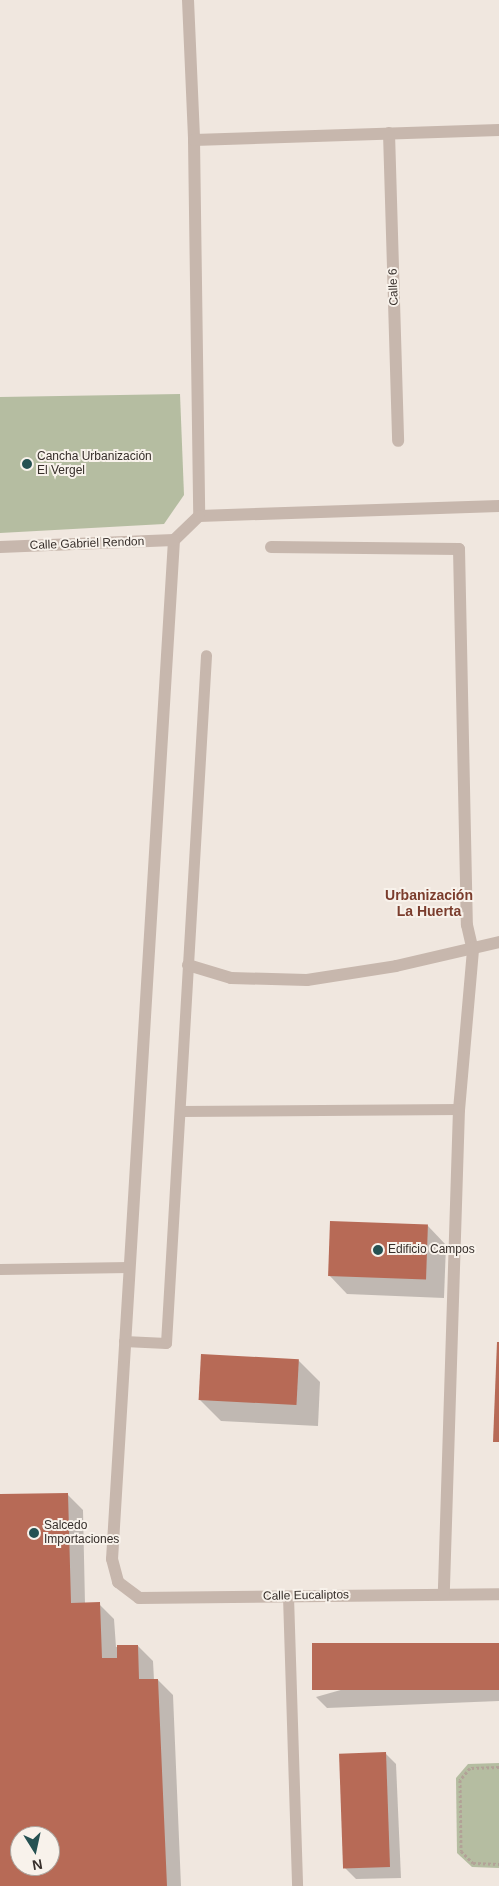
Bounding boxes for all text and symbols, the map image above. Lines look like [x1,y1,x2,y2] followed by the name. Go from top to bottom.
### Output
[386,268,402,306] street label: Calle 6
[37,450,152,478] place label: Cancha Urbanización El Vergel
[21,458,33,470] marker: Cancha Urbanización El Vergel
[29,535,145,553] street label: Calle Gabriel Rendon
[385,887,473,920] district label: Urbanización La Huerta
[388,1243,475,1257] place label: Edificio Campos
[372,1244,384,1256] marker: Edificio Campos
[44,1519,119,1547] place label: Salcedo Importaciones
[28,1527,40,1539] marker: Salcedo Importaciones
[263,1588,349,1604] street label: Calle Eucaliptos
[10,1826,60,1876] north arrow
[31,1856,44,1874] text: N

